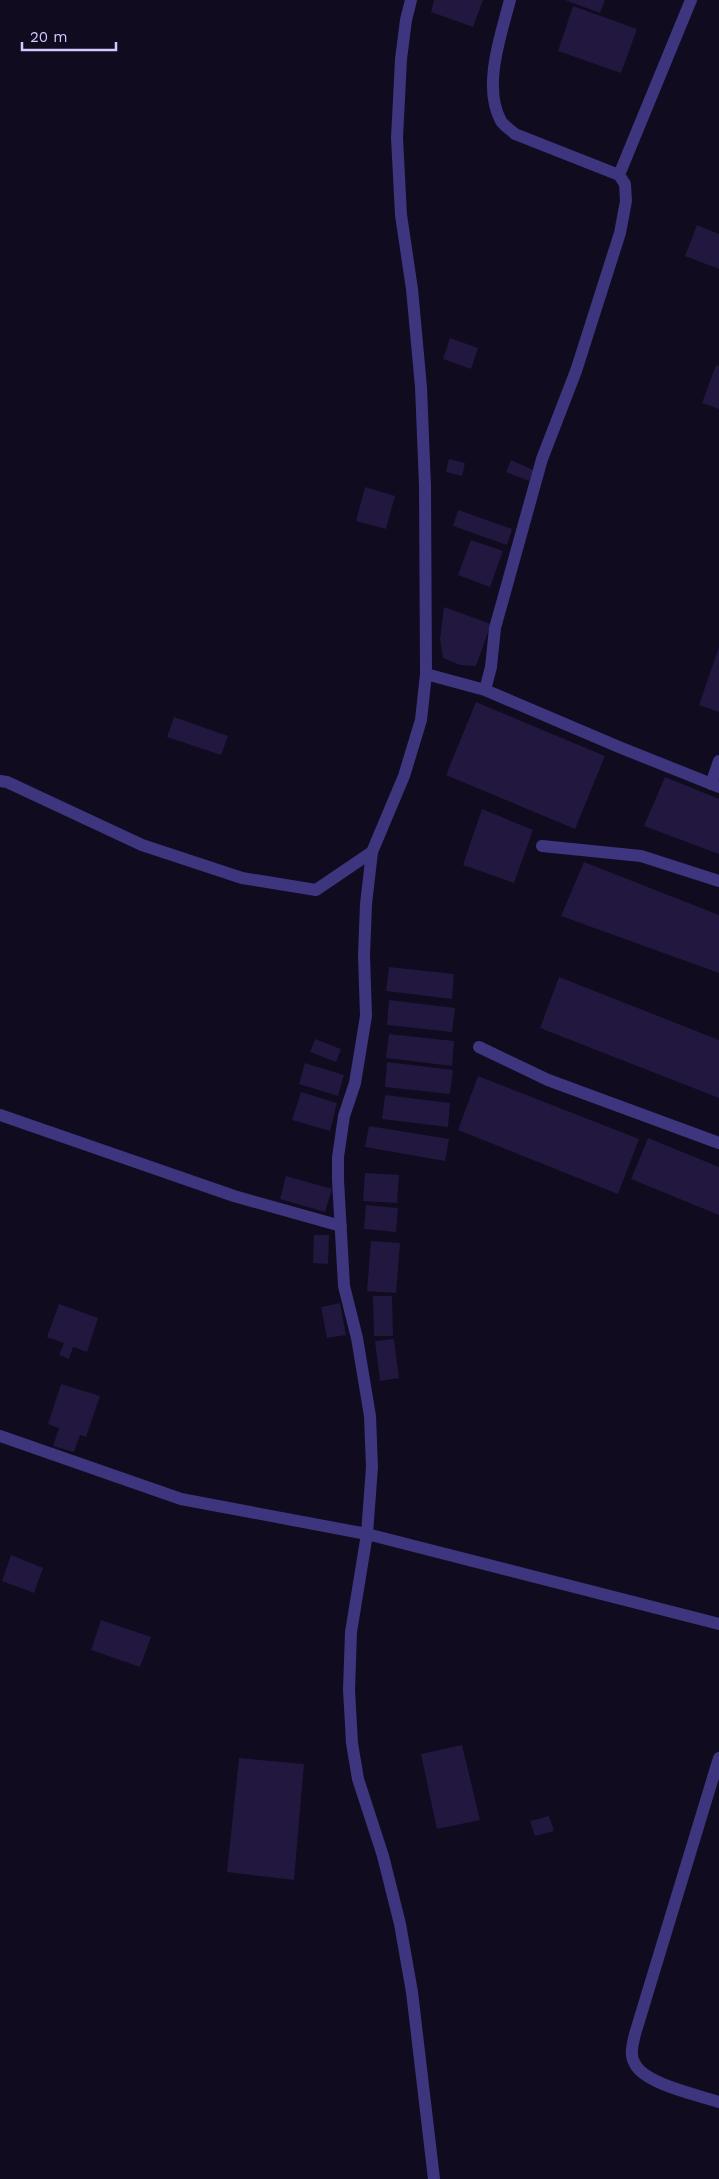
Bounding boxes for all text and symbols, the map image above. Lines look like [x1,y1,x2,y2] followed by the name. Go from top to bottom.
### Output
[22,20,116,52] scale bar
[30,28,68,46] text: 20 m

